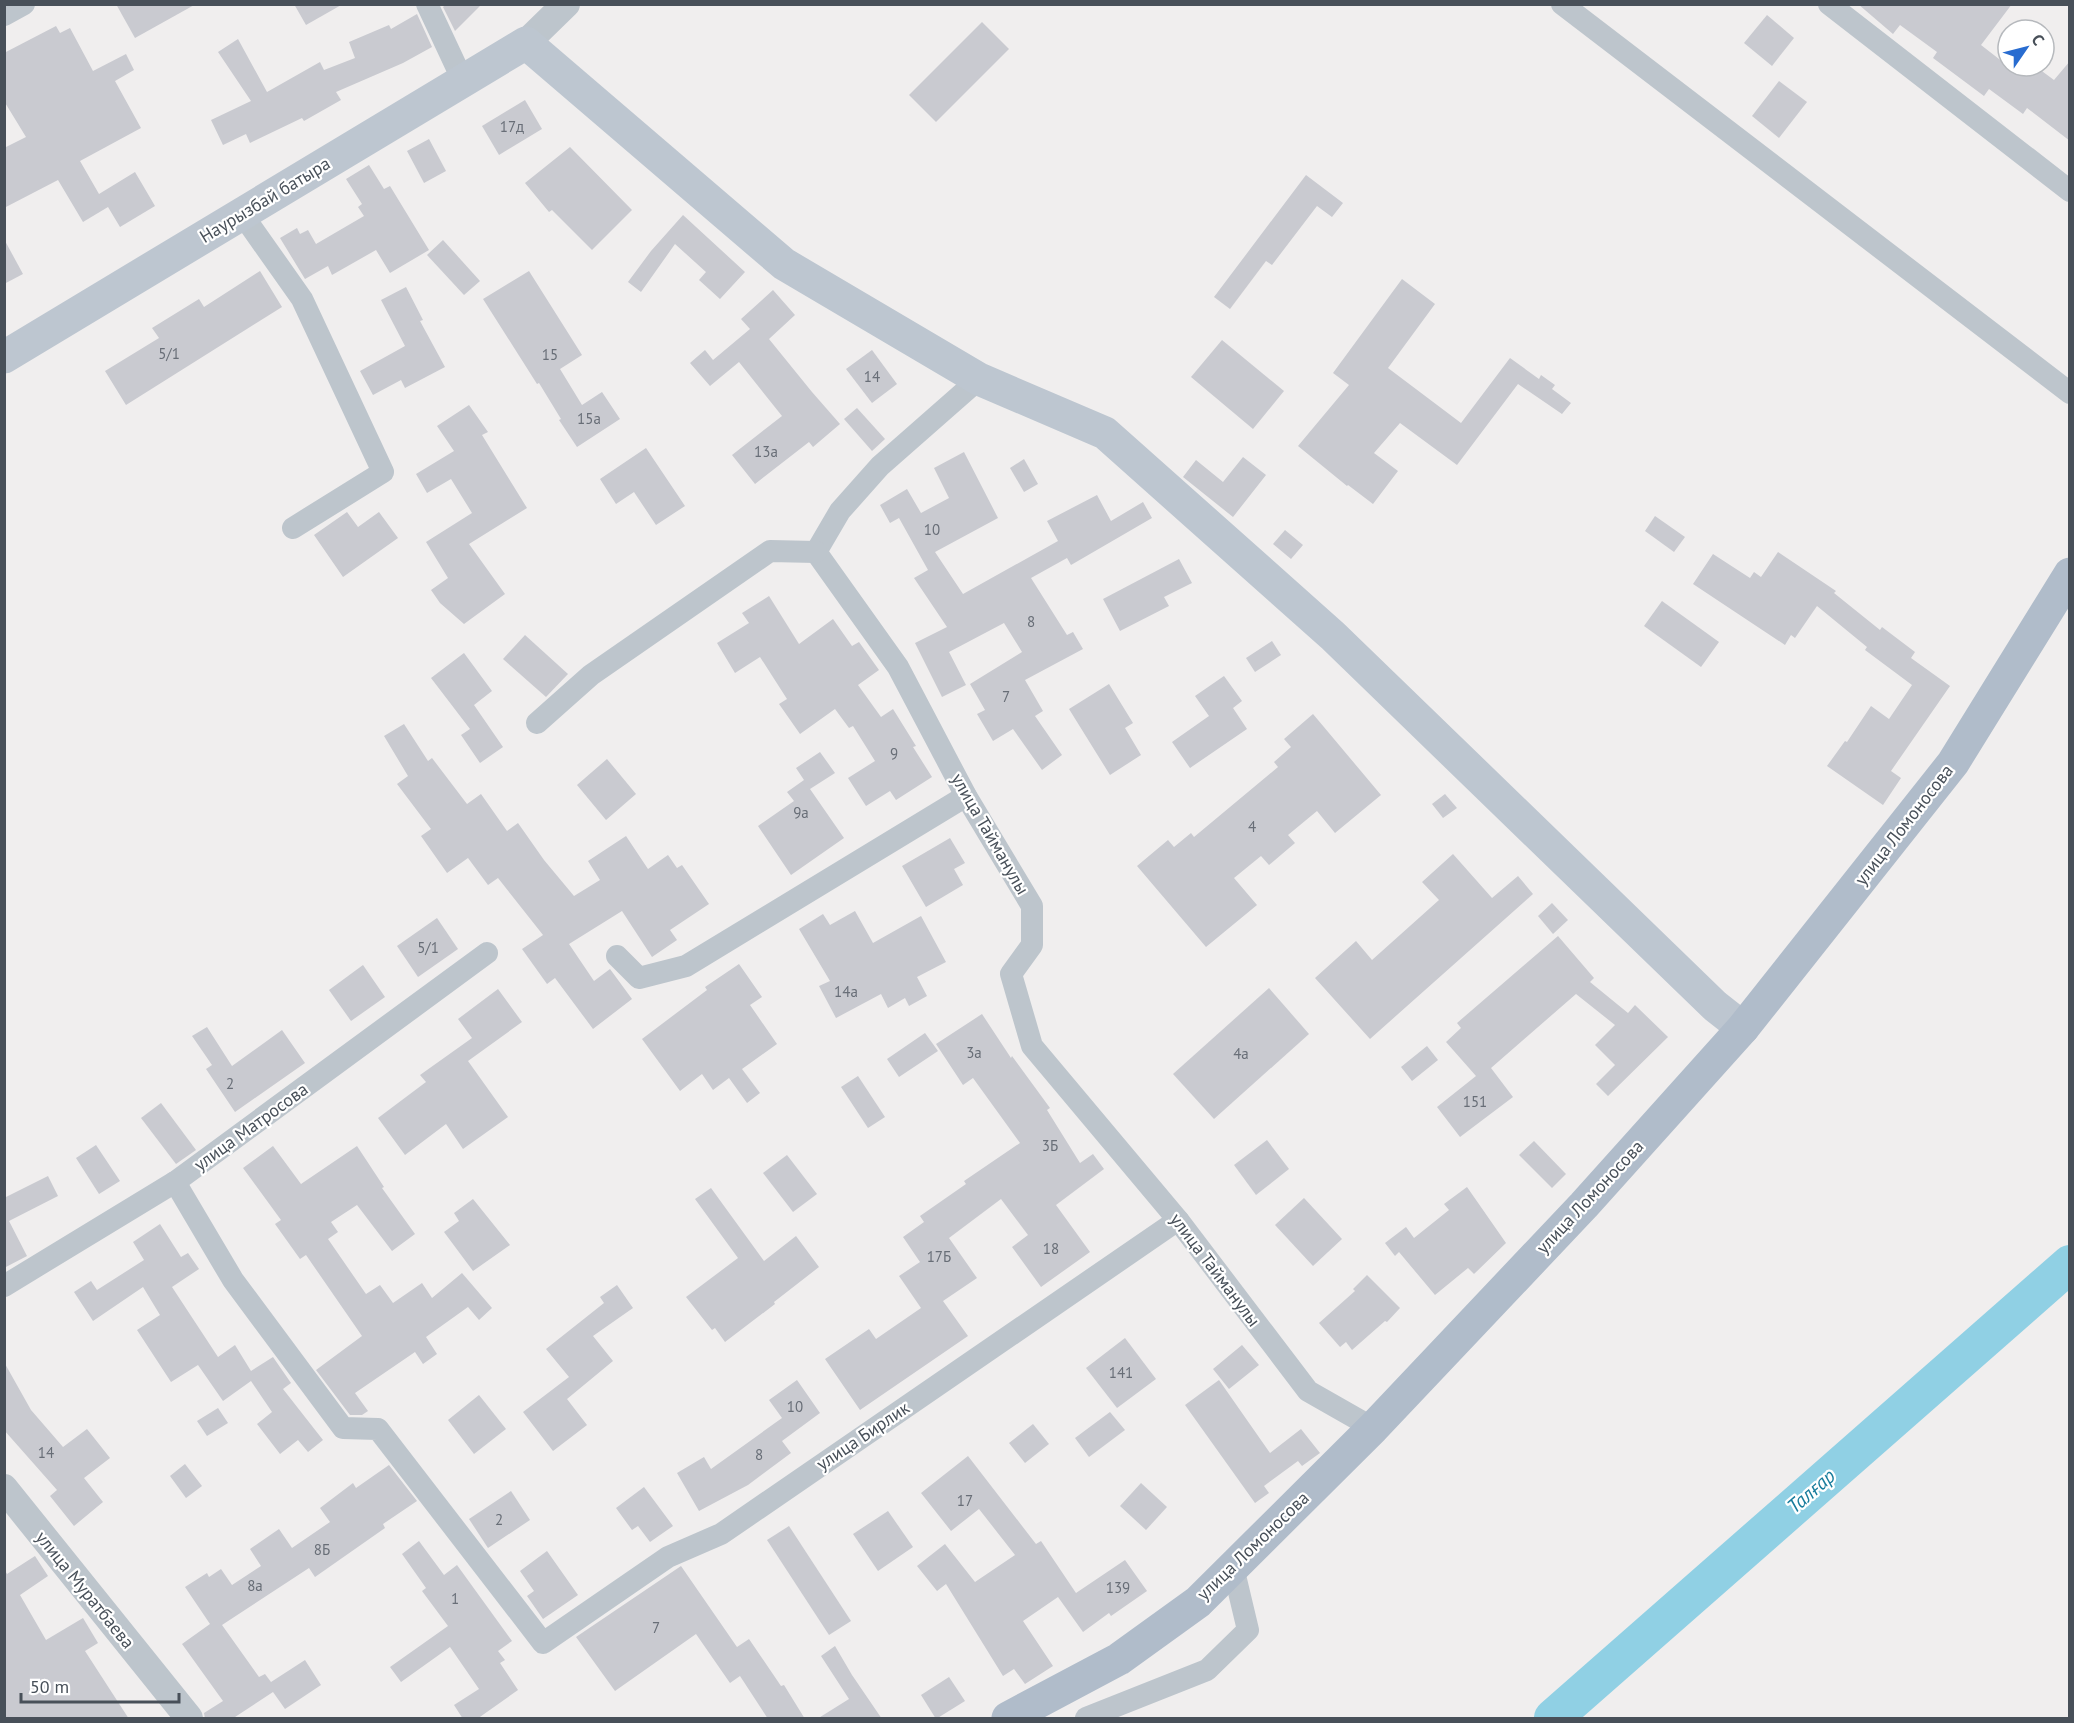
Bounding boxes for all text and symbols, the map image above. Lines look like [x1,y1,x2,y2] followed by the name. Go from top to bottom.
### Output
[1996,18,2056,78] north arrow
[2028,30,2049,49] text: С
[500,117,524,136] house number: 17д
[195,151,334,248] street label: Наурызбай батыра
[158,344,180,363] house number: 5/1
[542,345,558,364] house number: 15
[864,367,880,386] house number: 14
[577,409,601,428] house number: 15а
[754,442,778,461] house number: 13а
[924,520,940,539] house number: 10
[1027,612,1035,631] house number: 8
[1002,687,1010,706] house number: 7
[890,744,898,763] house number: 9
[1849,760,1958,890] street label: улица Ломоносова
[946,769,1034,898] street label: улица Тайманулы
[793,803,809,822] house number: 9а
[1248,817,1256,836] house number: 4
[417,938,439,957] house number: 5/1
[834,982,858,1001] house number: 14а
[966,1043,982,1062] house number: 3а
[1233,1044,1249,1063] house number: 4а
[226,1074,234,1093] house number: 2
[189,1077,312,1176] street label: улица Матросова
[1463,1092,1487,1111] house number: 151
[1531,1135,1648,1258] street label: улица Ломоносова
[1042,1136,1058,1155] house number: 3Б
[1165,1208,1266,1331] street label: улица Тайманулы
[1043,1239,1059,1258] house number: 18
[927,1247,951,1266] house number: 17Б
[1109,1363,1133,1382] house number: 141
[812,1396,914,1475] street label: улица Бирлик
[787,1397,803,1416] house number: 10
[38,1443,54,1462] house number: 14
[755,1445,763,1464] house number: 8
[1781,1463,1841,1519] water label: Талғар
[1192,1486,1314,1605] street label: улица Ломоносова
[957,1491,973,1510] house number: 17
[495,1510,503,1529] house number: 2
[31,1526,140,1653] street label: улица Муратбаева
[314,1540,330,1559] house number: 8Б
[247,1576,263,1595] house number: 8а
[1106,1578,1130,1597] house number: 139
[451,1589,459,1608] house number: 1
[652,1618,660,1637] house number: 7
[21,1666,178,1704] scale bar
[30,1675,69,1698] text: 50 m

